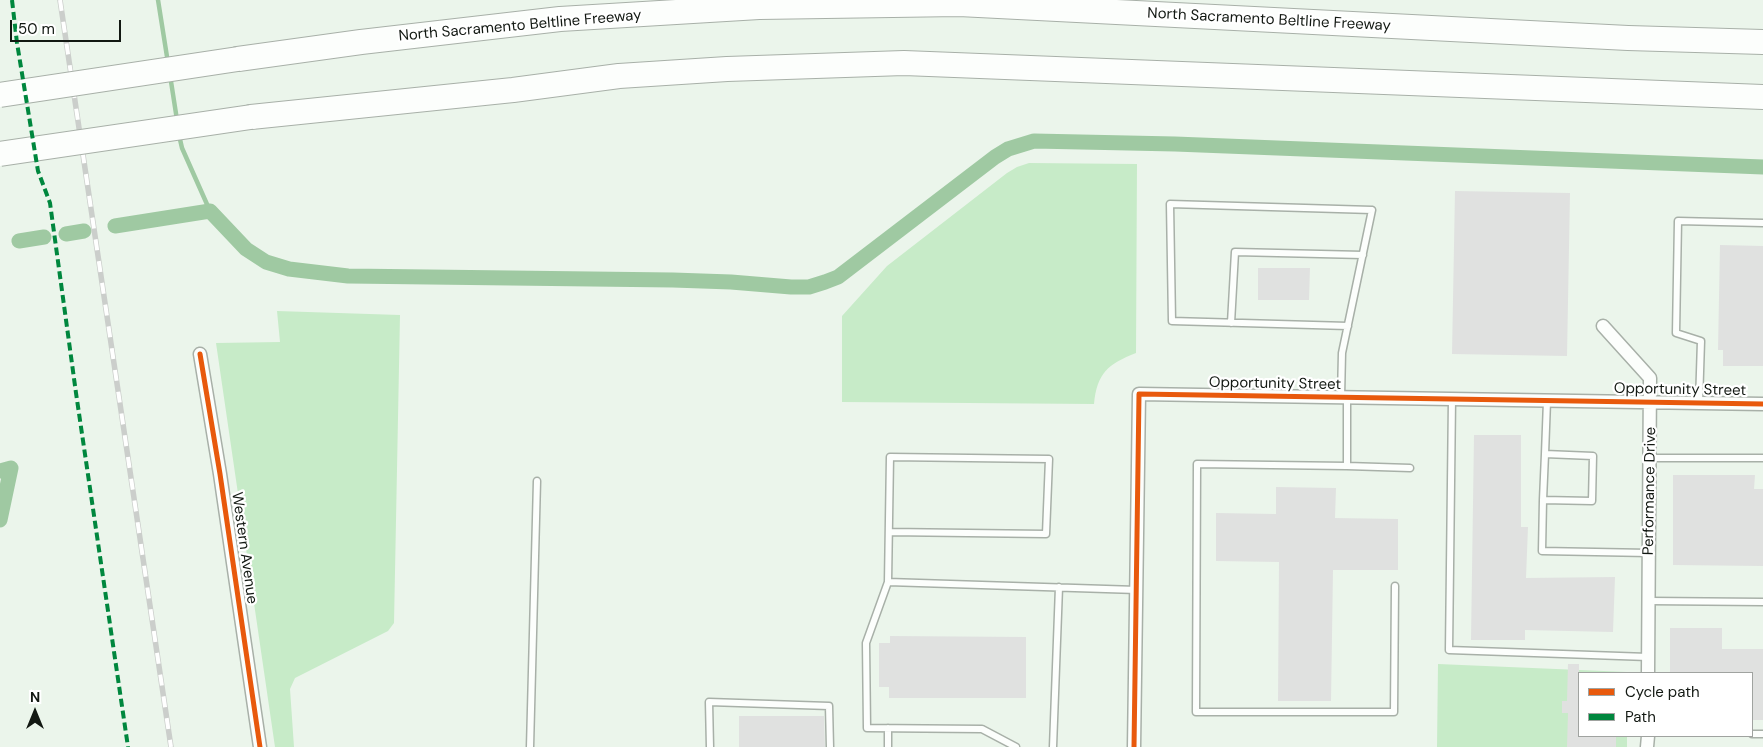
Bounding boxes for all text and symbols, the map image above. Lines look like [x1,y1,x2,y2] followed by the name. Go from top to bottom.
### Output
[1147,5,1391,35] street label: North Sacramento Beltline Freeway
[398,6,642,46] street label: North Sacramento Beltline Freeway
[12,10,124,42] scale bar
[18,19,55,39] text: 50 m
[1209,374,1341,394] street label: Opportunity Street
[1614,380,1746,400] street label: Opportunity Street
[1640,427,1660,555] street label: Performance Drive
[227,491,261,605] street label: Western Avenue
[1578,672,1753,737] legend
[1625,682,1700,702] text: Cycle path
[10,687,60,737] north arrow
[30,688,40,706] text: N
[1625,707,1656,727] text: Path

